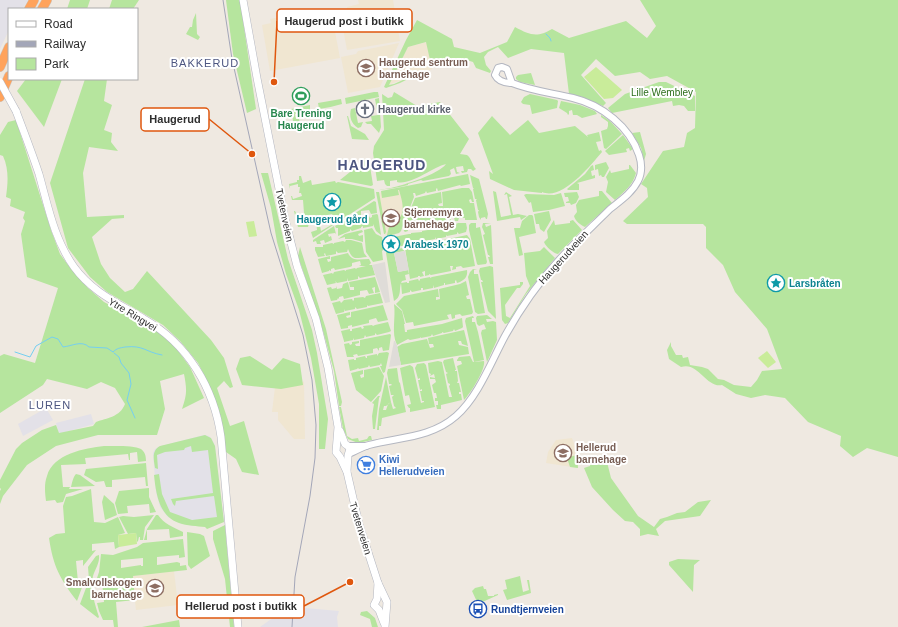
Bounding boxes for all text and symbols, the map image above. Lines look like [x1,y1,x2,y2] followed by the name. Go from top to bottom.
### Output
[8,8,138,80] legend
[277,9,412,32] callout: Haugerud post i butikk
[284,15,404,27] text: Haugerud post i butikk
[44,17,73,31] text: Road
[44,37,86,51] text: Railway
[44,57,70,71] text: Park
[171,57,239,69] district label: BAKKERUD
[379,57,468,80] place label: Haugerud sentrum barnehage
[356,58,376,78] school or university icon: Haugerud sentrum barnehage
[291,86,311,106] sports icon: Bare Trening Haugerud
[631,87,693,98] park label: Lille Wembley
[355,99,375,119] church icon: Haugerud kirke
[378,104,451,115] place label: Haugerud kirke
[141,108,209,131] callout: Haugerud
[270,108,332,131] place label: Bare Trening Haugerud
[149,113,201,125] text: Haugerud
[338,157,426,173] district label: HAUGERUD
[273,187,296,243] street label: Tvetenveien
[322,192,342,212] place icon: Haugerud gård
[404,207,462,230] place label: Stjernemyra barnehage
[381,208,401,228] school or university icon: Stjernemyra barnehage
[296,214,368,225] place label: Haugerud gård
[537,228,590,286] street label: Haugerudveien
[381,234,401,254] place icon: Arabesk 1970
[404,239,469,250] place label: Arabesk 1970
[766,273,786,293] place icon: Larsbråten
[789,278,841,289] place label: Larsbråten
[107,296,159,333] street label: Ytre Ringvei
[29,399,71,411] district label: LUREN
[576,442,627,465] place label: Hellerud barnehage
[553,443,573,463] school or university icon: Hellerud barnehage
[379,454,445,477] place label: Kiwi Hellerudveien
[356,455,376,475] supermarket icon: Kiwi Hellerudveien
[347,500,374,556] street label: Tvetenveien
[66,577,142,600] place label: Smalvollskogen barnehage
[145,578,165,598] school or university icon: Smalvollskogen barnehage
[177,595,304,618] callout: Hellerud post i butikk
[468,599,488,619] bus stop icon: Rundtjernveien
[185,600,298,612] text: Hellerud post i butikk
[491,604,564,615] place label: Rundtjernveien

